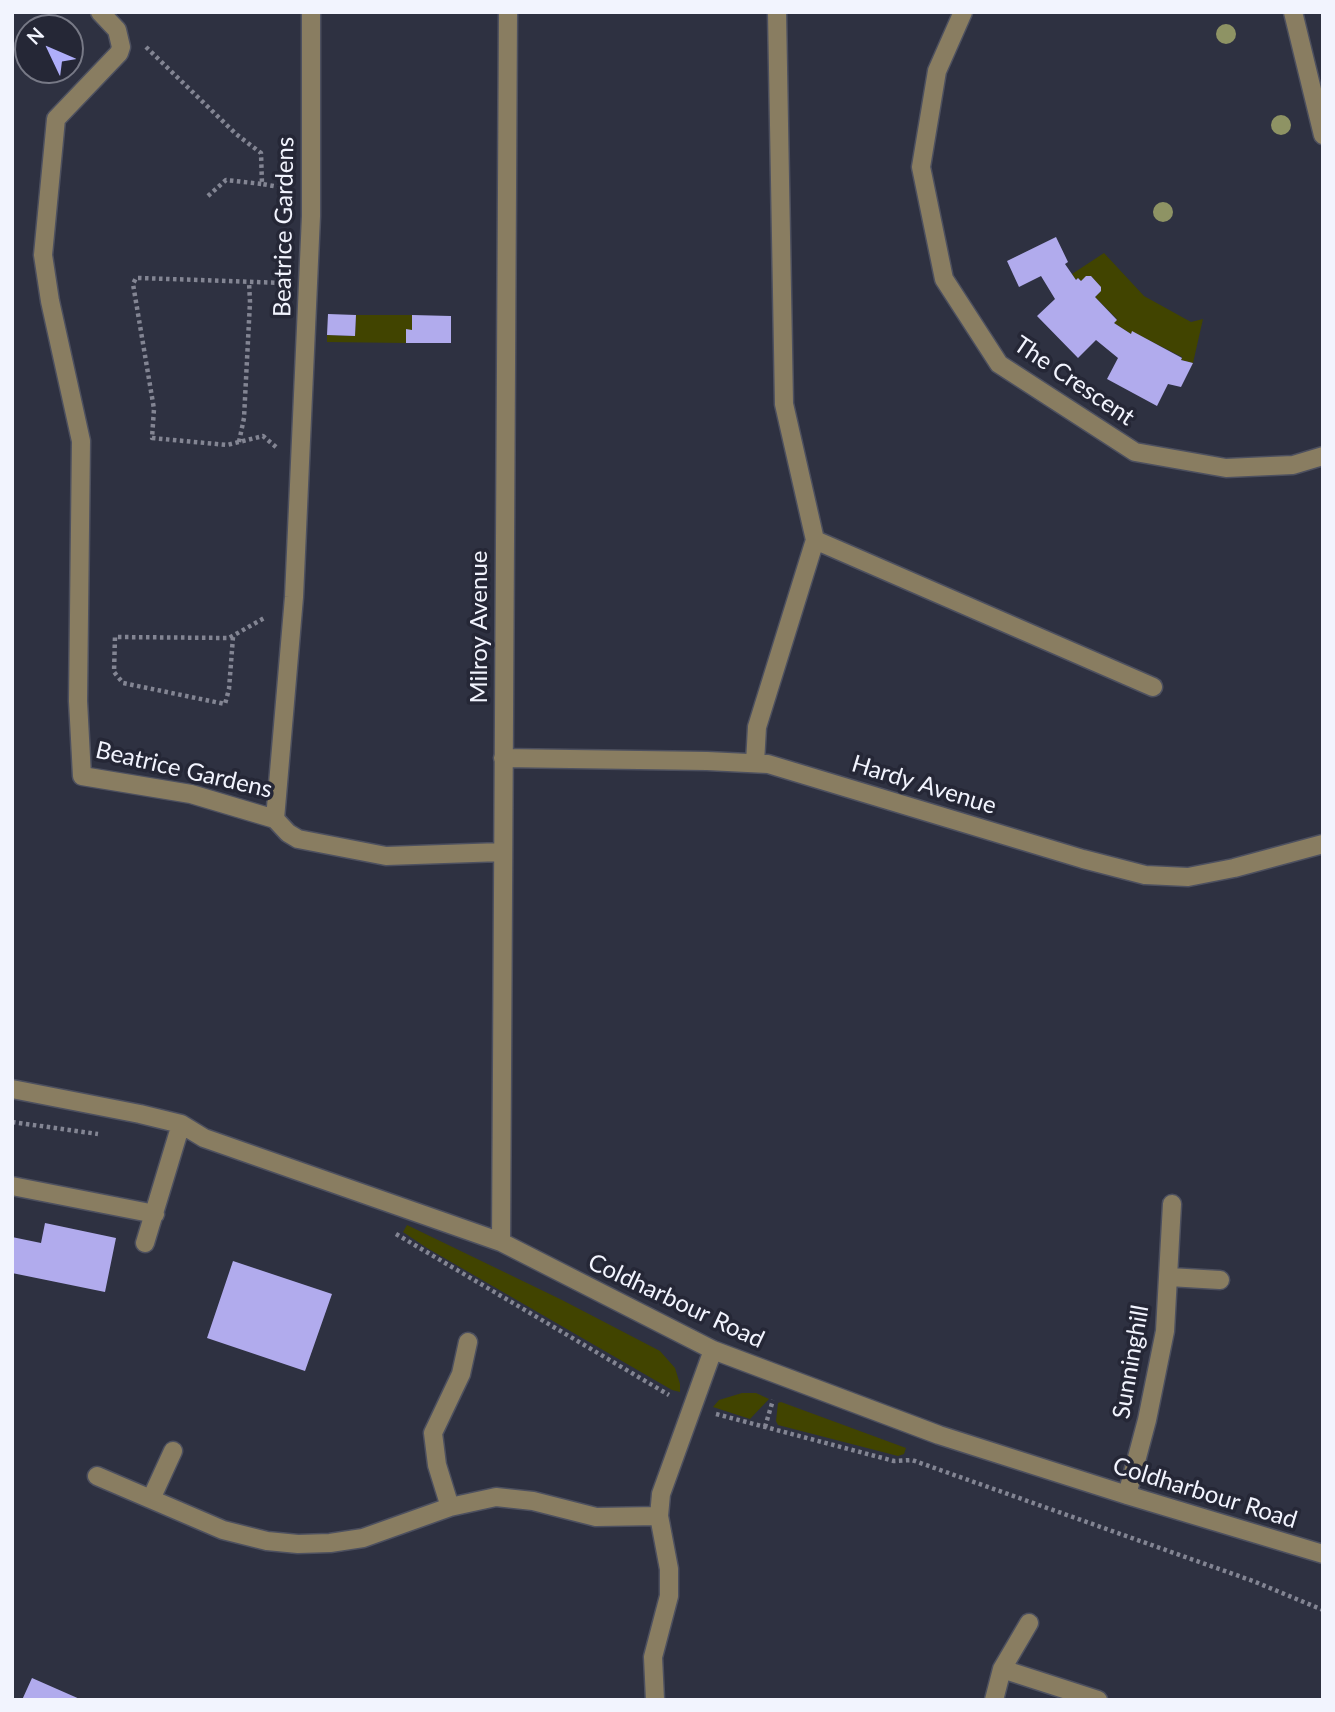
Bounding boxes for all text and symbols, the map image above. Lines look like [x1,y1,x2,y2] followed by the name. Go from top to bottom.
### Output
[14,14,84,84] north arrow
[22,22,48,49] text: N
[268,137,300,317] street label: Beatrice Gardens
[1008,330,1140,432] street label: The Crescent
[465,551,493,703] street label: Milroy Avenue
[93,736,275,804] street label: Beatrice Gardens
[848,749,1000,821] street label: Hardy Avenue
[583,1248,769,1354] street label: Coldharbour Road
[1107,1303,1155,1421] street label: Sunninghill
[1109,1451,1301,1535] street label: Coldharbour Road

